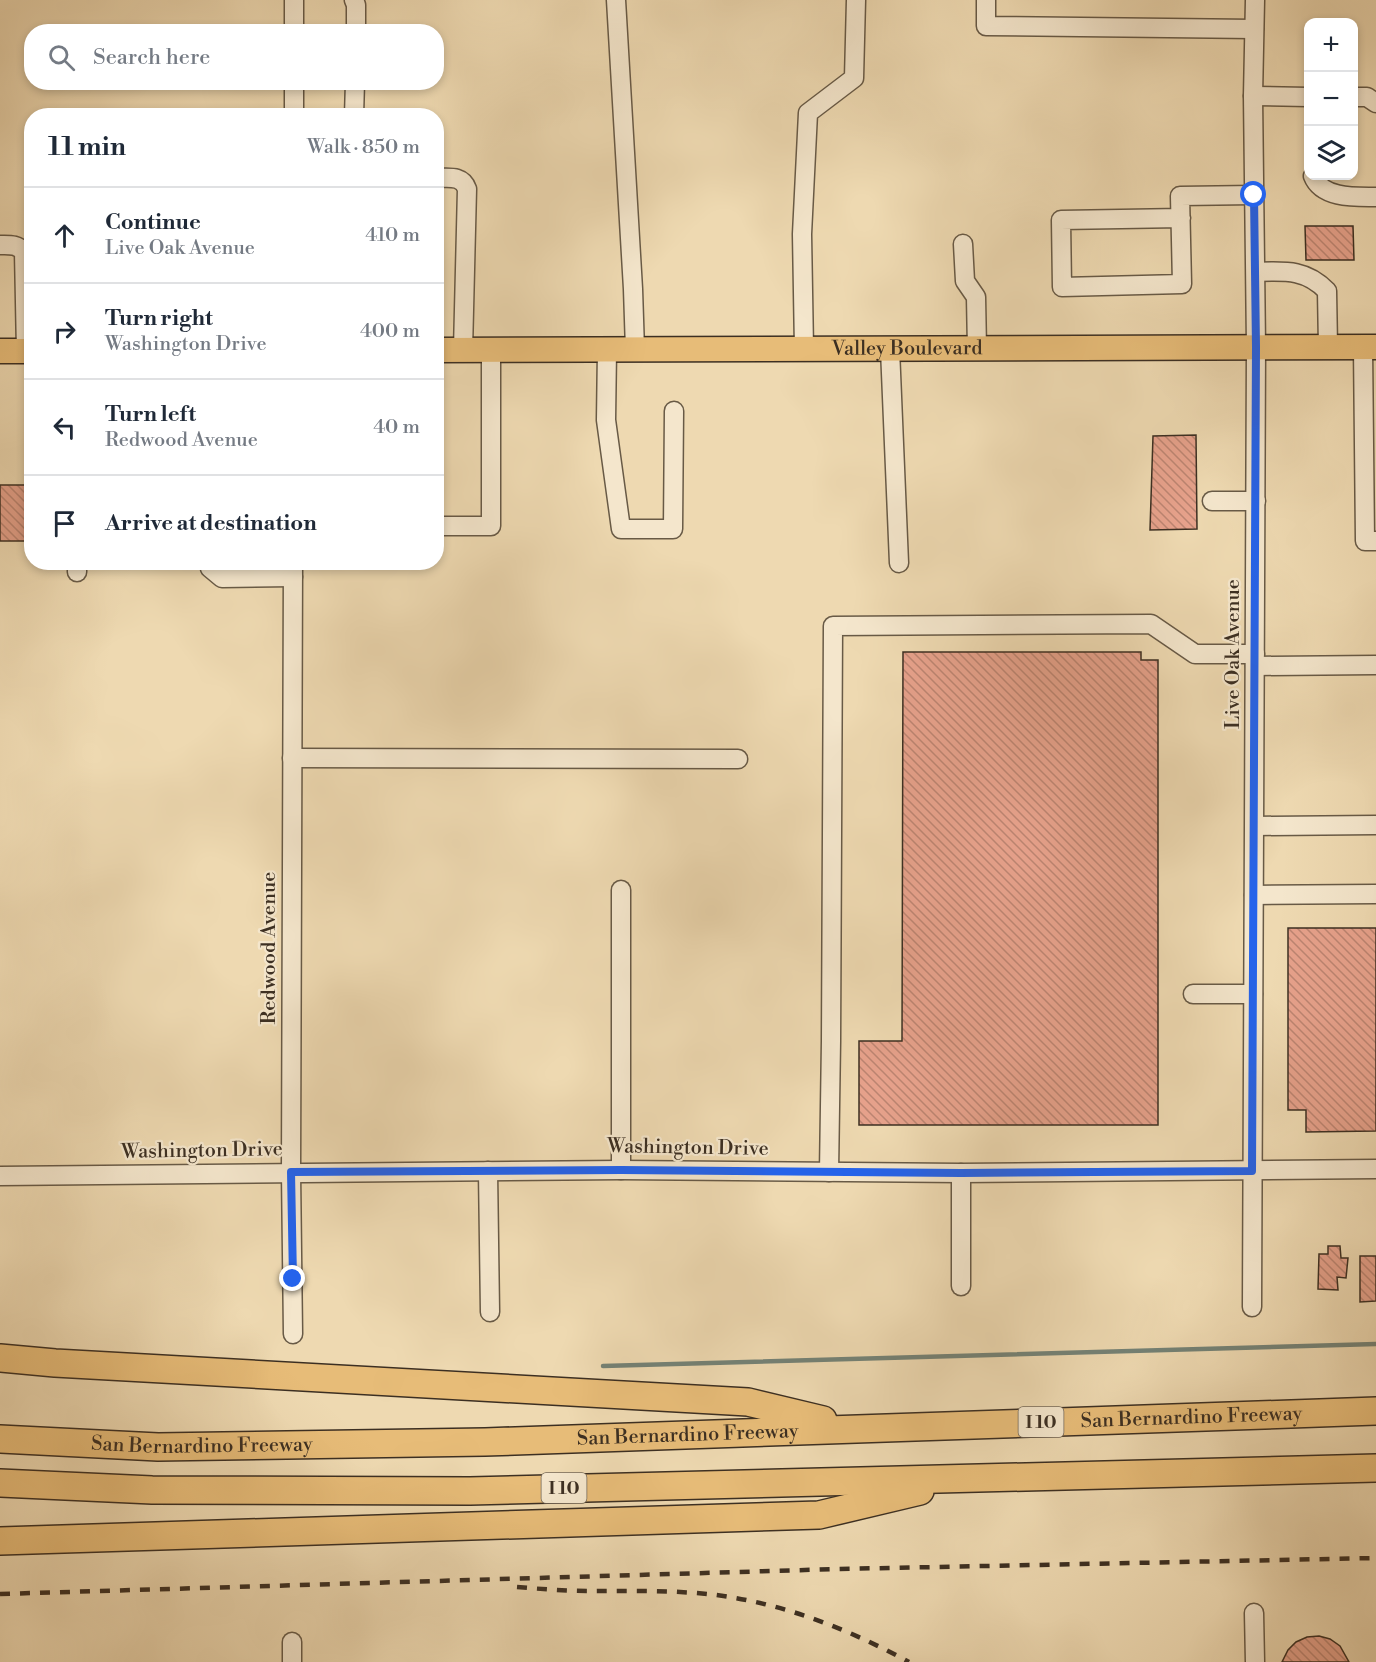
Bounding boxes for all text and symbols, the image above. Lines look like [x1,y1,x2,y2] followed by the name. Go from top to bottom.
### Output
[1304,18,1358,180] map controls
[1304,18,1358,72] button: +
[24,24,444,90] search box
[45,41,78,74] icon: search
[93,44,210,71] text: Search here
[1304,72,1358,126] button: −
[1304,126,1358,180] button: layers
[48,131,126,163] text: 11 min
[307,135,420,160] text: Walk · 850 m
[1240,181,1266,207] route start
[105,209,201,236] text: Continue
[48,219,81,252] icon: ahead
[365,223,420,248] text: 410 m
[105,236,255,261] text: Live Oak Avenue
[105,305,213,332] text: Turn right
[48,315,81,348] icon: right
[360,319,420,344] text: 400 m
[105,332,267,357] text: Washington Drive
[830,336,983,361] street label: Valley Boulevard
[105,401,196,428] text: Turn left
[48,411,81,444] icon: left
[373,415,420,440] text: 40 m
[105,428,258,453] text: Redwood Avenue
[48,507,81,540] icon: arrive
[105,510,317,537] text: Arrive at destination
[1221,579,1246,729] street label: Live Oak Avenue
[257,872,282,1024] street label: Redwood Avenue
[606,1134,769,1162] street label: Washington Drive
[120,1137,283,1165] street label: Washington Drive
[279,1265,305,1291] route end
[1080,1401,1303,1434] street label: San Bernardino Freeway
[1018,1407,1064,1437] road number: I 10
[576,1419,799,1451] street label: San Bernardino Freeway
[90,1431,313,1460] street label: San Bernardino Freeway
[542,1473,586,1503] road number: I 10

